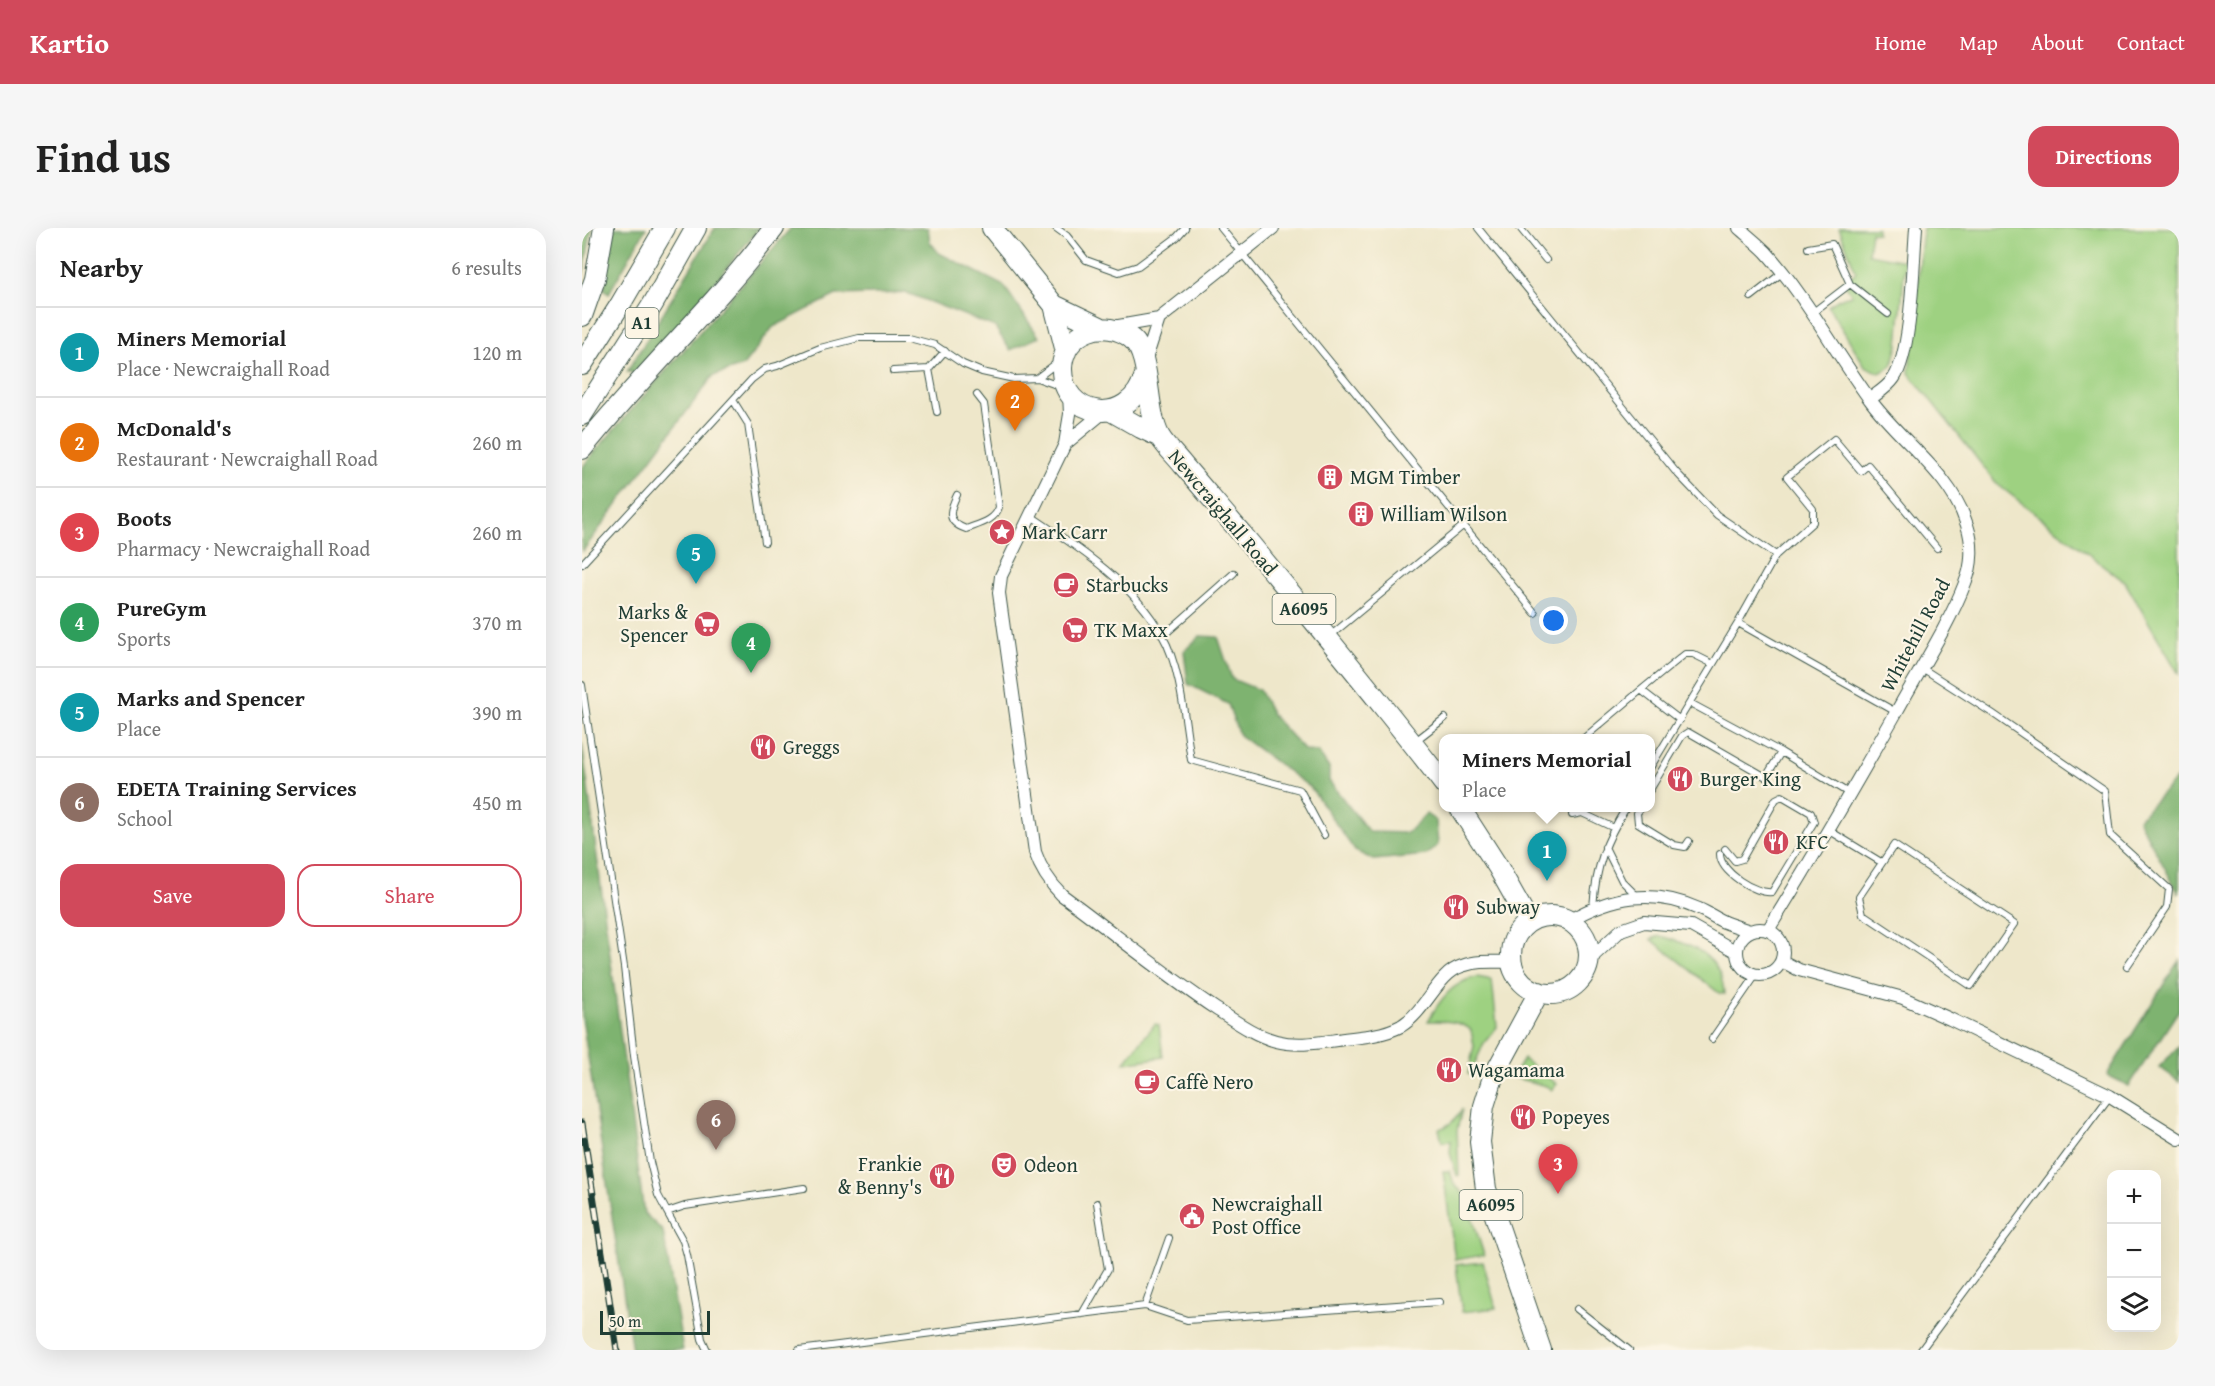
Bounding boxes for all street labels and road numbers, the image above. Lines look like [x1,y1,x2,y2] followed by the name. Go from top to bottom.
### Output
[626,308,658,338] road number: A1
[1162,442,1285,581] street label: Newcraighall Road
[1873,573,1957,697] street label: Whitehill Road
[1272,594,1336,624] road number: A6095
[1460,1190,1522,1220] road number: A6095

